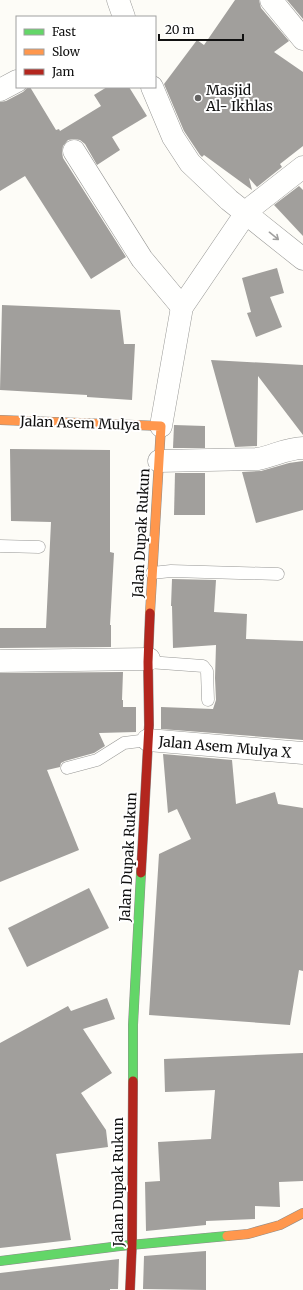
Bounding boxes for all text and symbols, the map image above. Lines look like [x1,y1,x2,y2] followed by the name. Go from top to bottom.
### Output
[16,16,156,88] legend
[159,16,243,42] scale bar
[165,22,194,37] text: 20 m
[52,24,76,39] text: Fast
[52,44,81,59] text: Slow
[51,64,75,79] text: Jam
[205,81,273,115] place label: Masjid Al- Ikhlas
[193,93,203,103] marker: Masjid Al- Ikhlas
[269,232,280,241] one-way arrow
[19,412,141,434] street label: Jalan Asem Mulya
[129,468,153,599] street label: Jalan Dupak Rukun
[157,732,292,762] street label: Jalan Asem Mulya X
[116,792,140,923] street label: Jalan Dupak Rukun
[109,1117,127,1248] street label: Jalan Dupak Rukun

